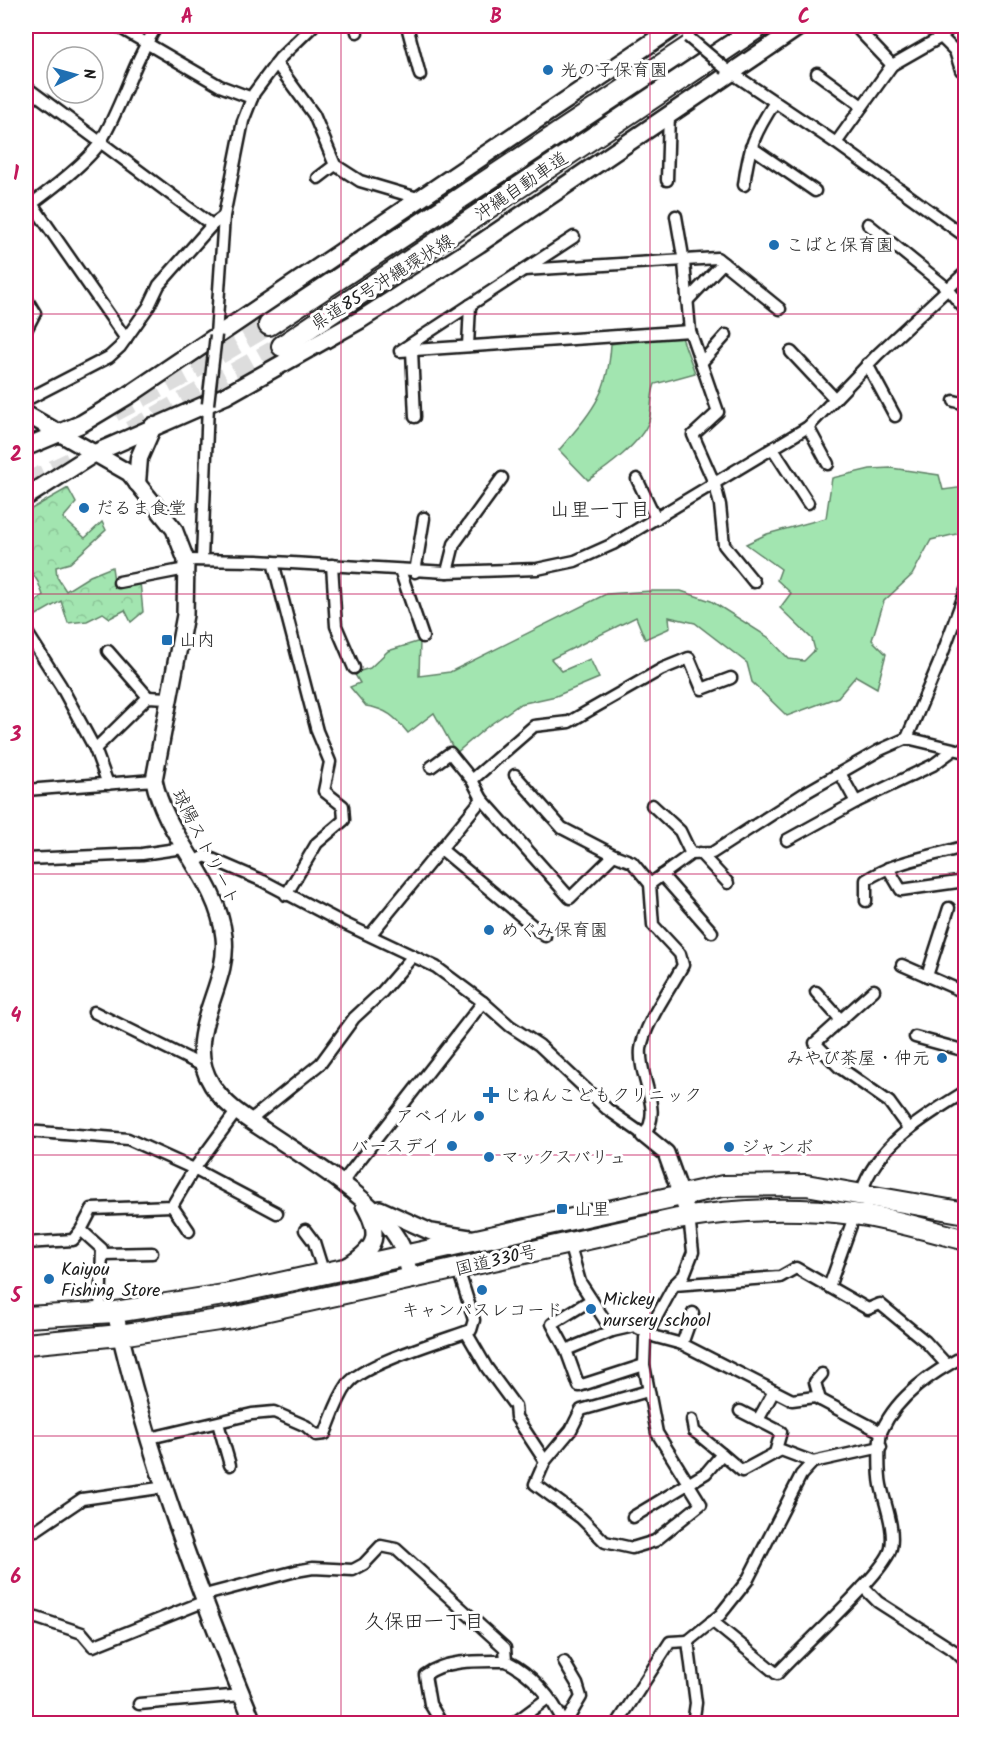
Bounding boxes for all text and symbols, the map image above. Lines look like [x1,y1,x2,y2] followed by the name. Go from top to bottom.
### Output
[181,2,193,34] text: A
[490,2,502,34] text: B
[798,2,810,34] text: C
[45,45,105,105] north arrow
[560,57,668,86] place label: 光の子保育園
[541,63,555,77] marker: 光の子保育園
[76,68,101,80] text: N
[469,145,575,229] street label: 沖縄自動車道
[13,159,19,191] text: 1
[305,227,460,339] street label: 県道85号沖縄環状線
[786,232,894,261] place label: こばと保育園
[767,238,781,252] marker: こばと保育園
[10,440,22,472] text: 2
[96,495,186,524] place label: だるま食堂
[550,495,650,527] district label: 山里一丁目
[77,501,91,515] marker: だるま食堂
[179,627,215,656] place label: 山内
[160,633,174,647] marker: 山内
[10,720,22,752] text: 3
[163,784,247,911] street label: 球陽ストリート
[501,917,608,946] place label: めぐみ保育園
[482,923,496,937] marker: めぐみ保育園
[11,1001,22,1033] text: 4
[786,1045,930,1074] place label: みやび茶屋・仲元
[935,1051,949,1065] marker: みやび茶屋・仲元
[504,1082,702,1111] place label: じねんこどもクリニック
[482,1086,500,1104] marker: じねんこどもクリニック
[396,1103,467,1132] place label: アベイル
[472,1109,486,1123] marker: アベイル
[351,1133,440,1162] place label: バースデイ
[741,1134,813,1163] place label: ジャンボ
[445,1139,459,1153] marker: バースデイ
[722,1140,736,1154] marker: ジャンボ
[501,1144,627,1173] place label: マックスバリュ
[482,1150,496,1164] marker: マックスバリュ
[574,1196,610,1225] place label: 山里
[555,1202,569,1216] marker: 山里
[452,1238,540,1285] street label: 国道330号
[61,1256,160,1306] place label: Kaiyou Fishing Store
[42,1272,56,1286] marker: Kaiyou Fishing Store
[10,1281,23,1313] text: 5
[475,1283,489,1297] marker: キャンパスレコード
[603,1286,711,1336] place label: Mickey nursery school
[401,1297,563,1326] place label: キャンパスレコード
[584,1302,598,1316] marker: Mickey nursery school
[11,1562,22,1594] text: 6
[364,1607,484,1639] district label: 久保田一丁目

